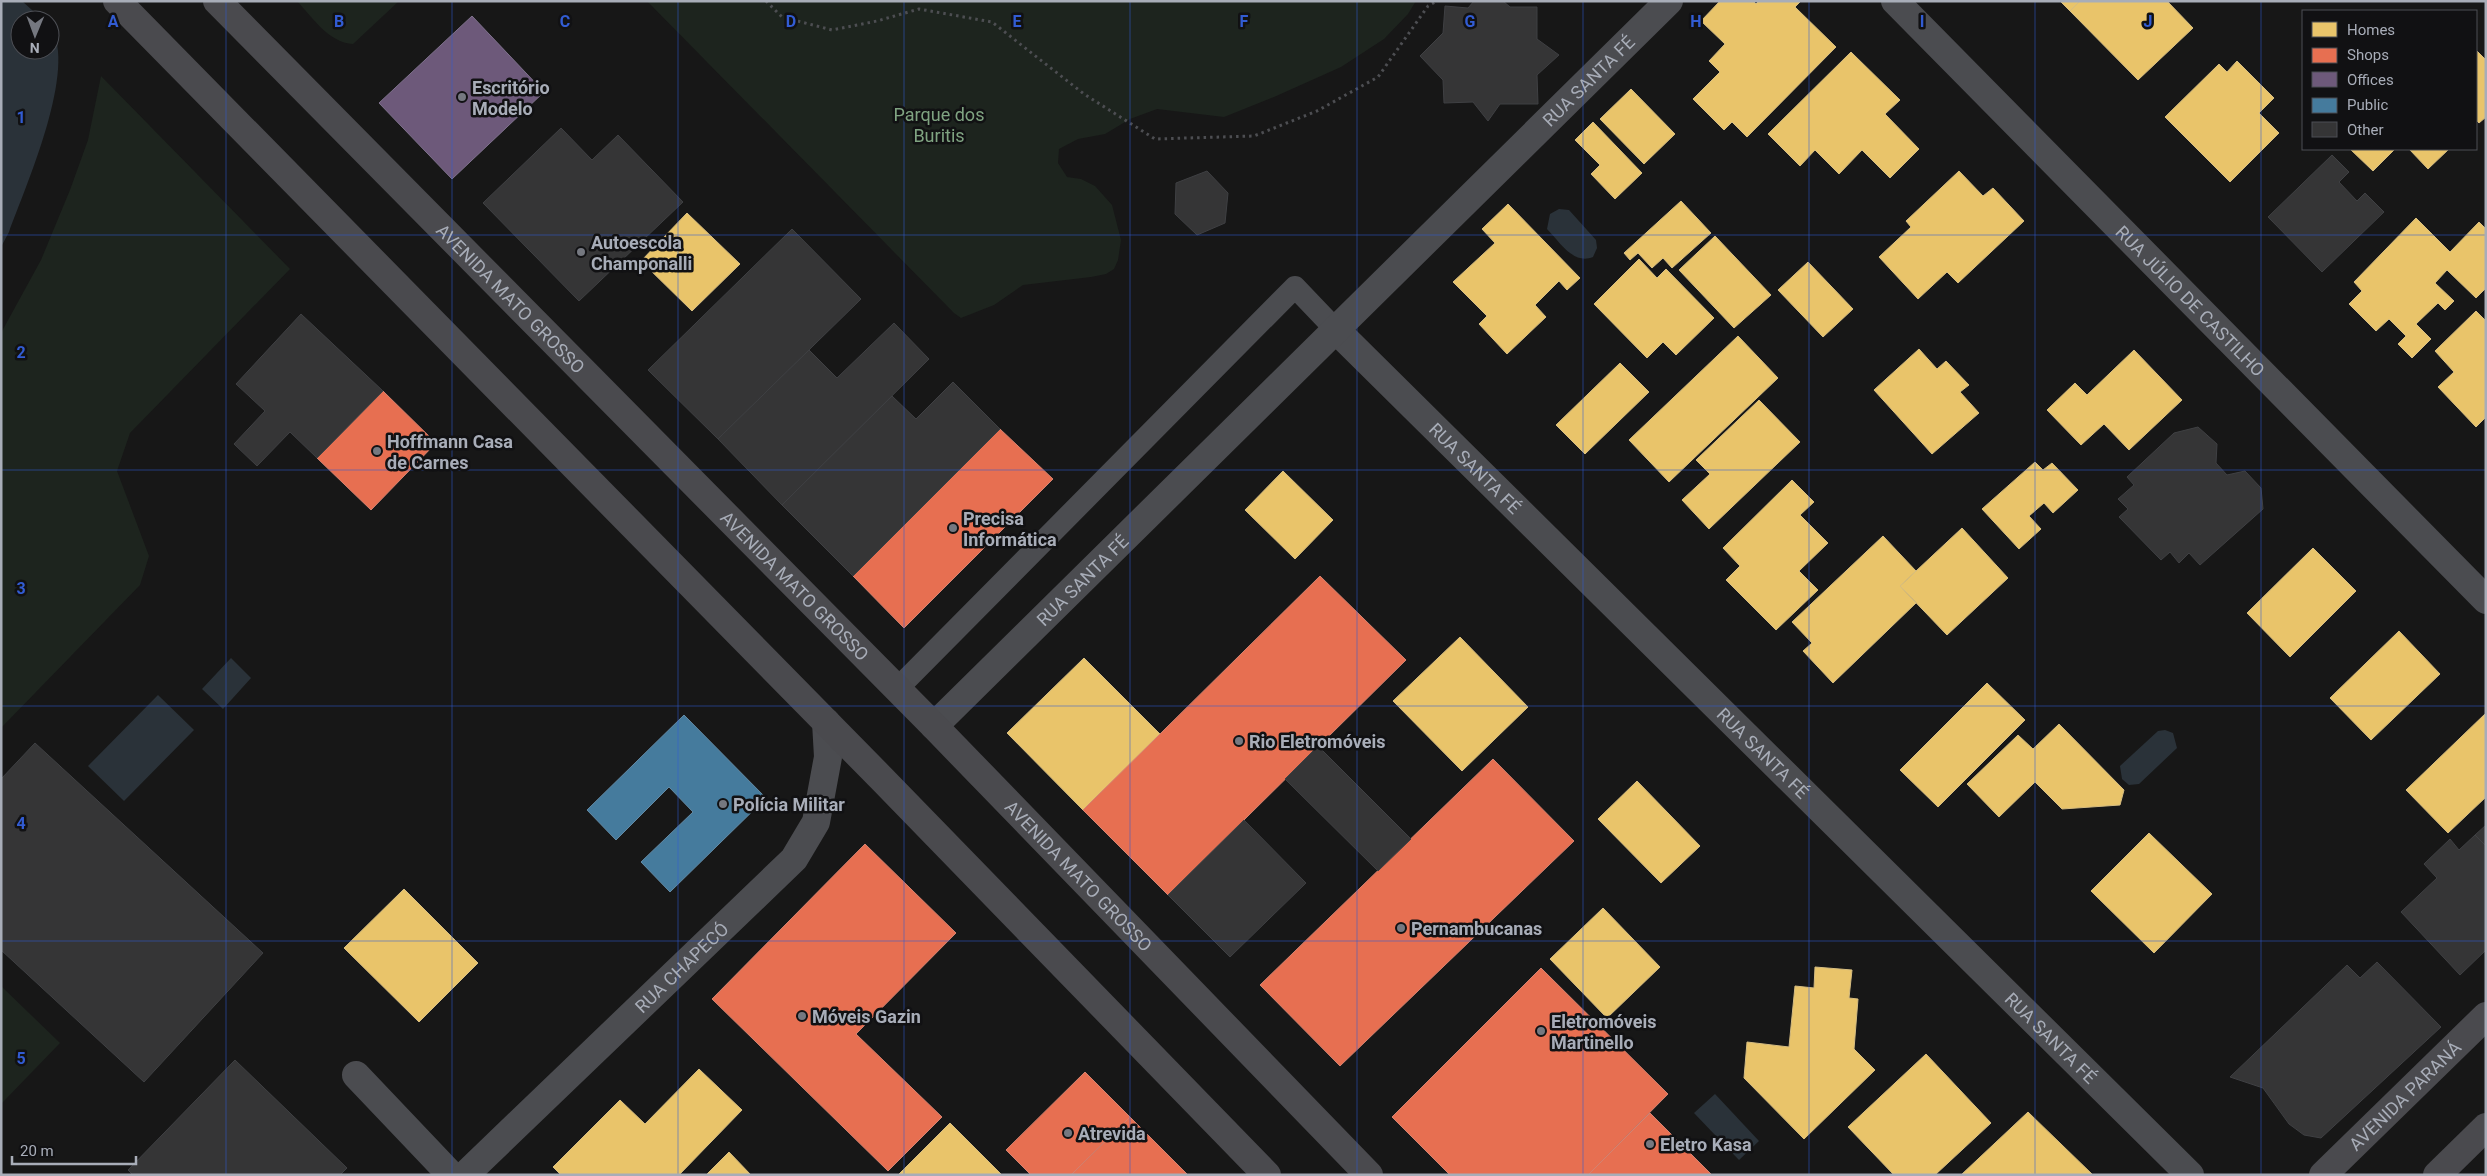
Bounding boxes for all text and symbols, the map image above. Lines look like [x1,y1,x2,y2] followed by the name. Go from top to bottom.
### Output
[10,10,60,60] north arrow
[2302,10,2477,150] legend
[108,12,119,31] text: A
[334,12,344,31] text: B
[560,12,570,31] text: C
[786,12,796,31] text: D
[1013,12,1022,31] text: E
[1240,12,1249,31] text: F
[1465,12,1476,31] text: G
[1690,12,1702,31] text: H
[1920,12,1924,31] text: I
[2144,12,2152,31] text: J
[2347,21,2395,39] text: Homes
[1538,31,1638,130] street label: RUA SANTA FÉ
[30,40,40,56] text: N
[2347,46,2389,64] text: Shops
[2347,71,2394,89] text: Offices
[472,77,550,119] place label: Escritório Modelo
[456,91,468,103] marker: Escritório Modelo
[2347,96,2388,114] text: Public
[894,104,984,146] park label: Parque dos Buritis
[16,108,26,127] text: 1
[2347,121,2384,139] text: Other
[433,219,589,377] street label: AVENIDA MATO GROSSO
[2112,221,2269,380] street label: RUA JÚLIO DE CASTILHO
[591,232,692,274] place label: Autoescola Champonalli
[575,246,587,258] marker: Autoescola Champonalli
[16,343,26,362] text: 2
[1425,418,1525,518] street label: RUA SANTA FÉ
[387,431,513,473] place label: Hoffmann Casa de Carnes
[371,445,383,457] marker: Hoffmann Casa de Carnes
[717,506,873,665] street label: AVENIDA MATO GROSSO
[963,508,1057,550] place label: Precisa Informática
[947,522,959,534] marker: Precisa Informática
[1032,530,1132,630] street label: RUA SANTA FÉ
[16,579,26,598] text: 3
[1713,703,1813,802] street label: RUA SANTA FÉ
[1249,731,1385,752] place label: Rio Eletromóveis
[1233,735,1245,747] marker: Rio Eletromóveis
[733,794,845,815] place label: Polícia Militar
[1001,796,1157,955] street label: AVENIDA MATO GROSSO
[717,798,729,810] marker: Polícia Militar
[16,814,26,833] text: 4
[630,918,732,1017] street label: RUA CHAPECÓ
[1411,918,1542,939] place label: Pernambucanas
[1395,922,1407,934] marker: Pernambucanas
[2001,988,2101,1087] street label: RUA SANTA FÉ
[812,1006,921,1027] place label: Móveis Gazin
[796,1010,808,1022] marker: Móveis Gazin
[1551,1011,1657,1053] place label: Eletromóveis Martinello
[1535,1025,1547,1037] marker: Eletromóveis Martinello
[2344,1036,2465,1155] street label: AVENIDA PARANÁ
[16,1049,26,1068] text: 5
[1078,1123,1146,1144] place label: Atrevida
[1062,1127,1074,1139] marker: Atrevida
[12,1134,136,1166] scale bar
[1660,1134,1752,1155] place label: Eletro Kasa
[1644,1138,1656,1150] marker: Eletro Kasa
[20,1142,54,1160] text: 20 m

